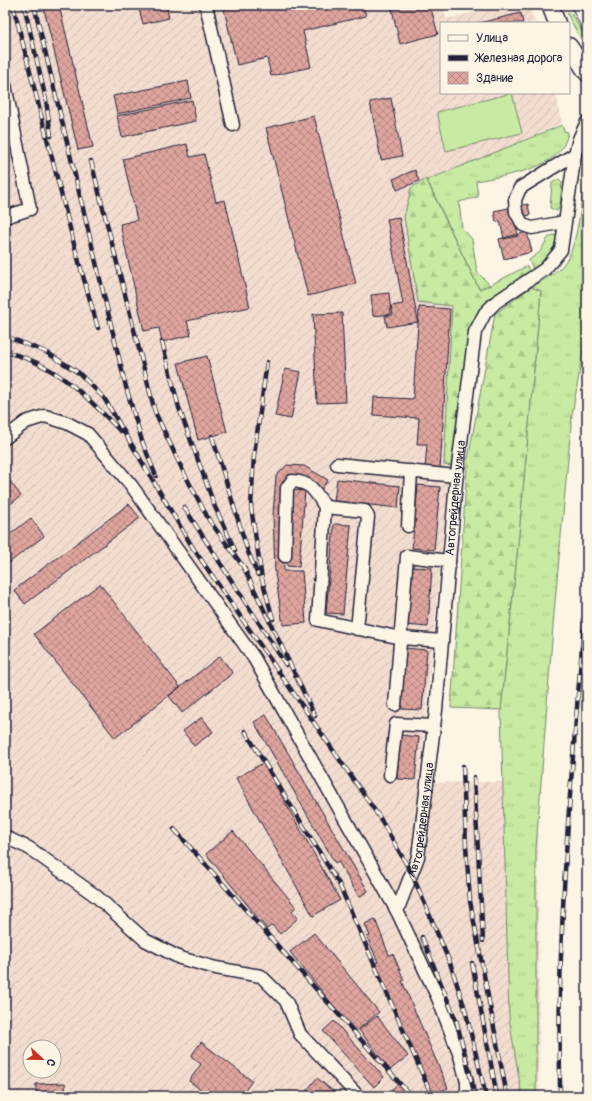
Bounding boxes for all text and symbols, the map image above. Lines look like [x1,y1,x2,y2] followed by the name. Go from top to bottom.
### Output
[440,22,570,94] legend
[476,31,508,46] text: Улица
[474,51,563,66] text: Железная дорога
[476,71,513,86] text: Здание
[442,439,469,556] street label: Автогрейдерная улица
[403,761,437,879] street label: Автогрейдерная улица
[22,1039,62,1079] north arrow
[43,1057,58,1068] text: С

